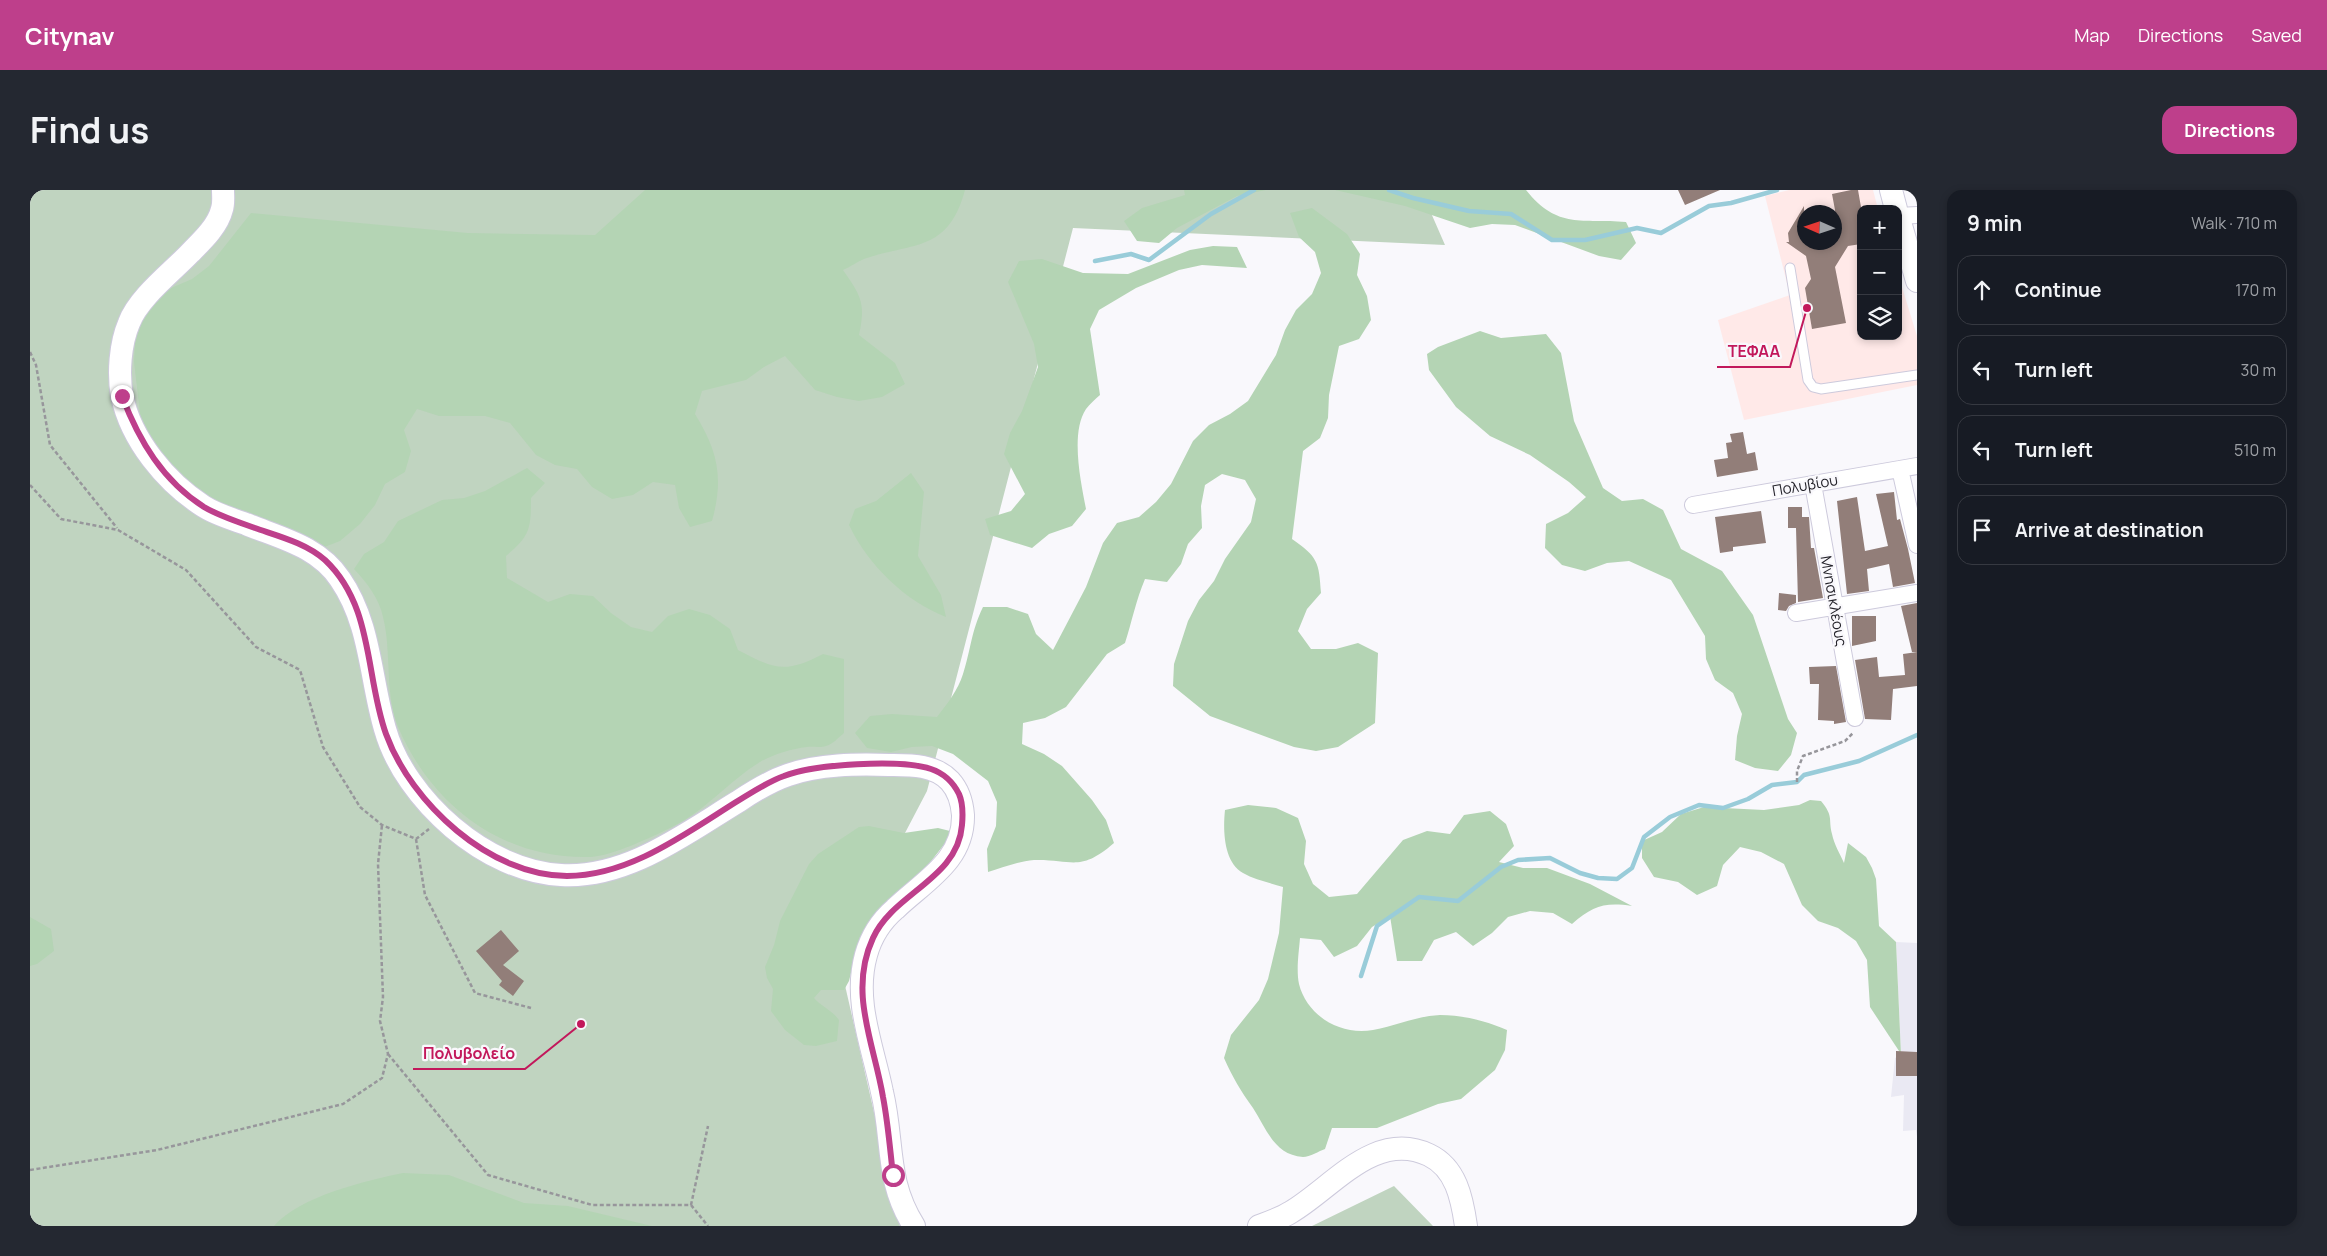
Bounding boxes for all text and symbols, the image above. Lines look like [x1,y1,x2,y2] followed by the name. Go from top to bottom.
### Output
[25,19,115,52] text: Citynav
[2074,23,2110,47] text: Map
[2138,23,2223,47] text: Directions
[2251,23,2302,47] text: Saved
[30,106,149,154] text: Find us
[2162,106,2297,154] button: Directions
[1797,205,1842,250] north arrow
[1857,205,1902,340] map controls
[1857,205,1902,250] button: +
[1967,209,2022,237] text: 9 min
[2191,212,2277,234] text: Walk · 710 m
[1857,250,1902,295] button: −
[1968,276,1996,304] icon: ahead
[2015,277,2101,303] text: Continue
[2235,279,2276,301] text: 170 m
[1857,295,1902,340] button: layers
[1717,336,1790,367] callout: ΤΕΦΑΑ
[1728,340,1781,362] text: ΤΕΦΑΑ
[1968,356,1996,384] icon: left
[2015,357,2093,383] text: Turn left
[2241,359,2276,381] text: 30 m
[111,385,134,408] route end
[1968,436,1996,464] icon: left
[2015,437,2093,463] text: Turn left
[2234,439,2276,461] text: 510 m
[1771,469,1839,501] street label: Πολυβίου
[1968,516,1996,544] icon: arrive
[2015,517,2204,543] text: Arrive at destination
[1816,554,1852,648] street label: Μνησικλέους
[413,1038,525,1069] callout: Πολυβολείο
[423,1042,515,1064] text: Πολυβολείο
[882,1164,905,1187] route start

